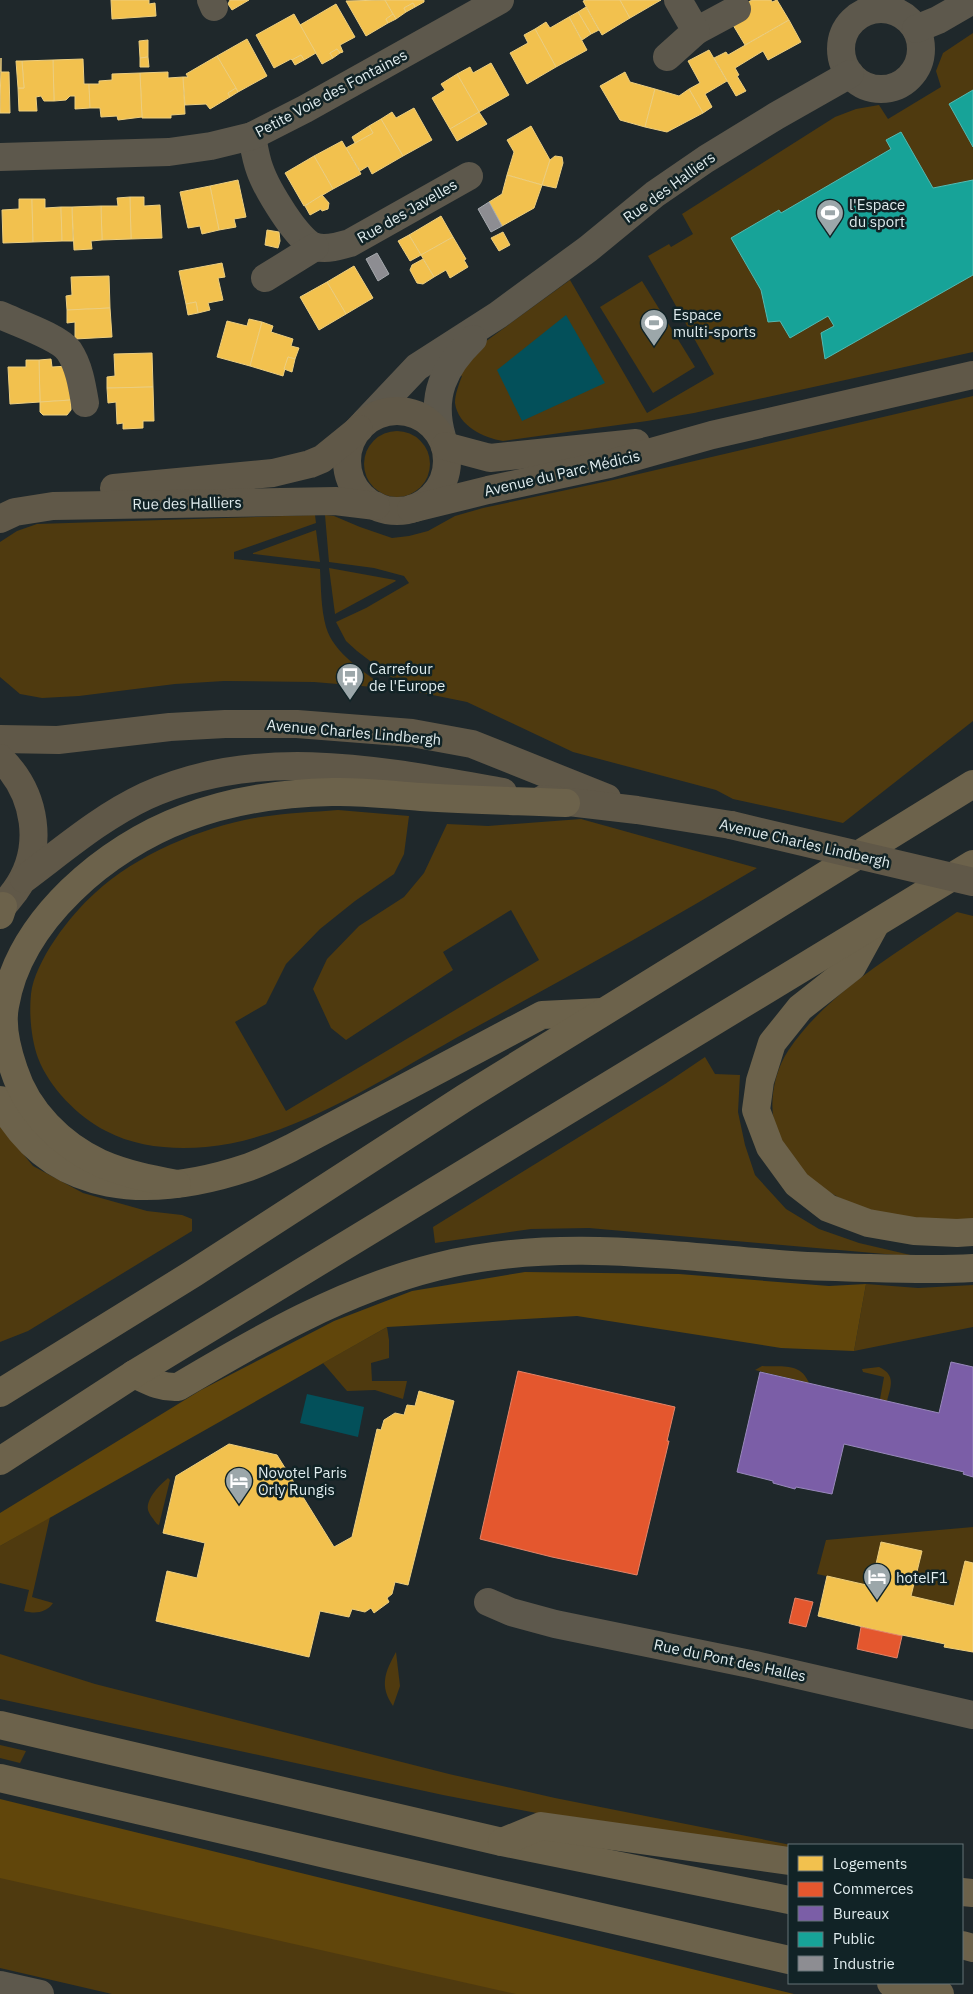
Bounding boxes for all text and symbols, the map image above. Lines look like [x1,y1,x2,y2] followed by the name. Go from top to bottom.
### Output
[252,45,410,141] street label: Petite Voie des Fontaines
[619,147,719,227] street label: Rue des Halliers
[354,175,460,247] street label: Rue des Javelles
[849,195,905,231] place label: l'Espace du sport
[815,198,845,237] sports icon: l'Espace du sport
[673,305,756,341] place label: Espace multi-sports
[639,308,669,347] sports icon: Espace multi-sports
[482,446,642,500] street label: Avenue du Parc Médicis
[132,493,242,513] street label: Rue des Halliers
[369,659,445,695] place label: Carrefour de l'Europe
[335,662,365,701] bus stop icon: Carrefour de l'Europe
[266,715,442,749] street label: Avenue Charles Lindbergh
[718,814,892,872] street label: Avenue Charles Lindbergh
[258,1463,347,1499] place label: Novotel Paris Orly Rungis
[224,1466,254,1505] hotel icon: Novotel Paris Orly Rungis
[862,1562,892,1601] hotel icon: hotelF1
[896,1568,948,1587] place label: hotelF1
[652,1635,808,1685] street label: Rue du Pont des Halles
[788,1844,963,1984] legend
[833,1854,907,1873] text: Logements
[833,1879,914,1898] text: Commerces
[833,1904,890,1923] text: Bureaux
[833,1929,875,1948] text: Public
[833,1954,895,1973] text: Industrie

